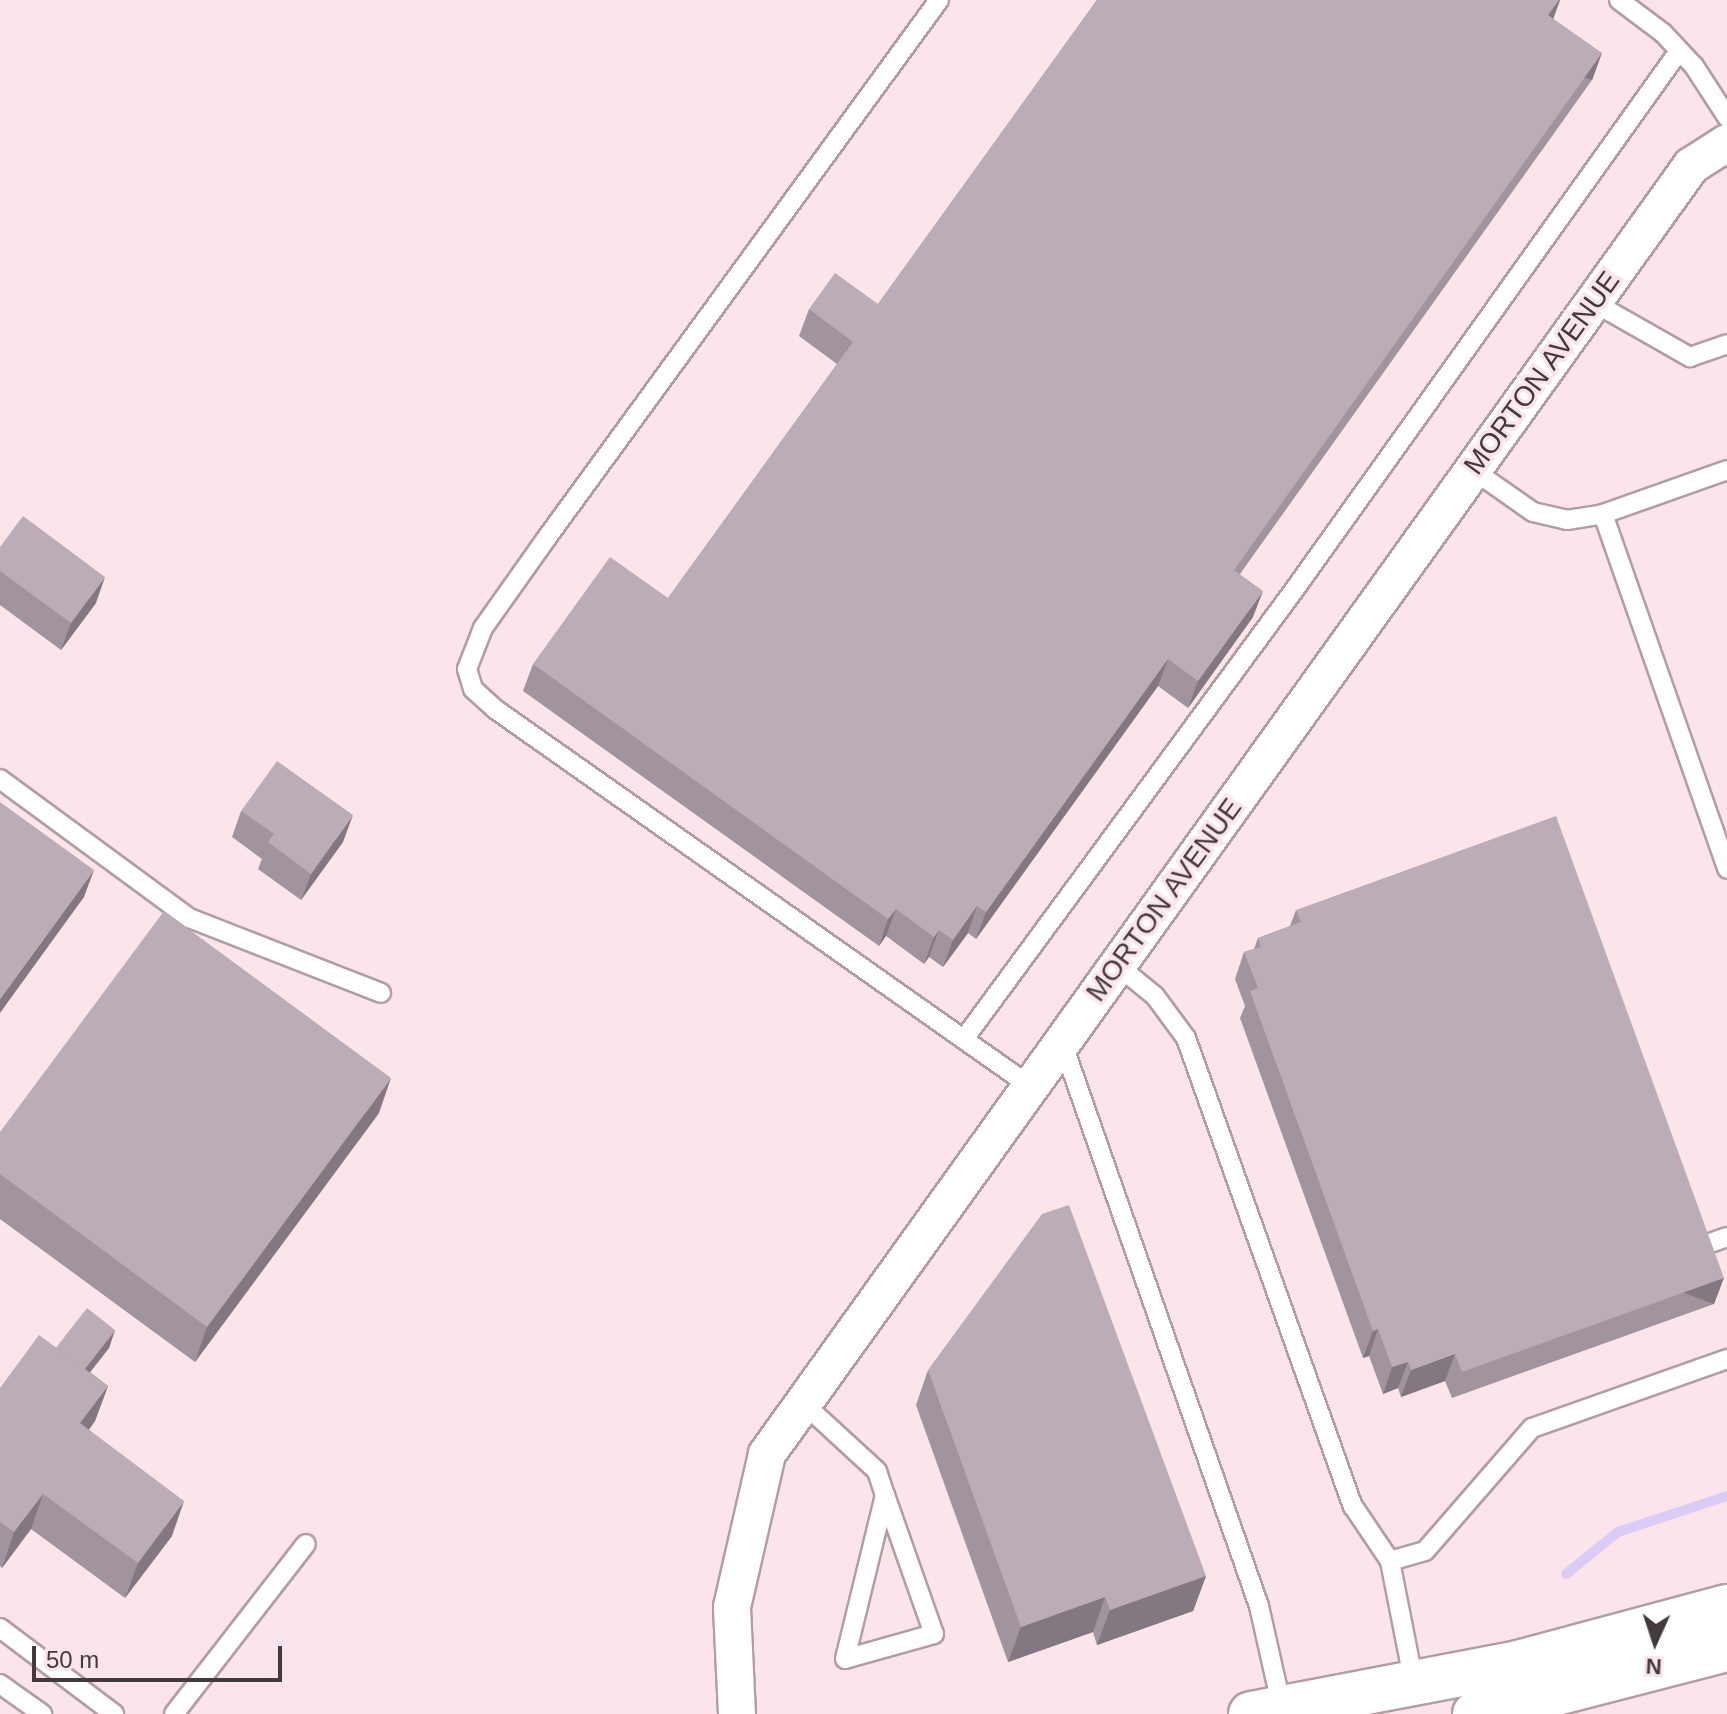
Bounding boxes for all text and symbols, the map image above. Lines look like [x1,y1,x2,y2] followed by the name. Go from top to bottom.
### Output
[1457,264,1627,482] street label: MORTON AVENUE
[1079,791,1249,1009] street label: MORTON AVENUE
[1615,1602,1695,1682] north arrow
[36,1630,286,1680] scale bar
[46,1646,99,1673] text: 50 m
[1645,1654,1662,1679] text: N

